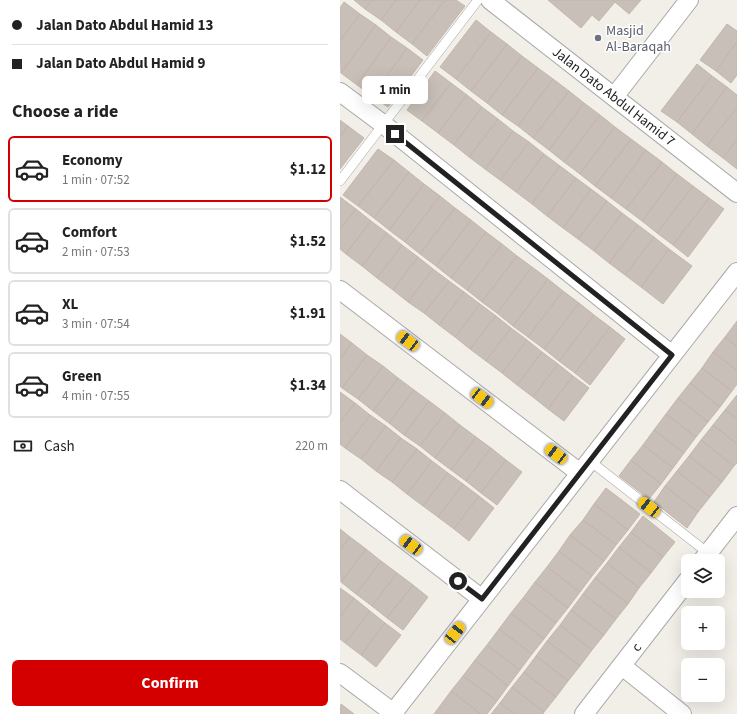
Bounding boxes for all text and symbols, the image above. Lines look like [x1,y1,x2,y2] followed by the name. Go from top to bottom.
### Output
[36,15,213,36] text: Jalan Dato Abdul Hamid 13
[606,21,671,57] place label: Masjid Al-Baraqah
[593,33,603,43] marker: Masjid Al-Baraqah
[548,42,679,151] street label: Jalan Dato Abdul Hamid 7
[36,53,205,74] text: Jalan Dato Abdul Hamid 9
[362,76,428,104] callout: 1 min
[379,81,411,99] text: 1 min
[12,99,118,124] text: Choose a ride
[386,125,404,143] route end
[62,150,123,171] text: Economy
[14,151,50,187] icon: car
[290,159,326,180] text: $1.12
[62,171,130,189] text: 1 min · 07:52
[62,222,117,243] text: Comfort
[14,223,50,259] icon: car
[290,231,326,252] text: $1.52
[62,243,130,261] text: 2 min · 07:53
[62,294,78,315] text: XL
[14,295,50,331] icon: car
[290,303,326,324] text: $1.91
[62,315,130,333] text: 3 min · 07:54
[395,329,421,353] car
[62,366,102,387] text: Green
[14,367,50,403] icon: car
[290,375,326,396] text: $1.34
[469,386,495,410] car
[62,387,130,405] text: 4 min · 07:55
[12,435,34,457] icon: cash
[44,436,75,457] text: Cash
[295,437,328,455] text: 220 m
[543,442,569,466] car
[636,495,662,519] car
[398,533,424,557] car
[681,554,725,702] map controls
[681,554,725,598] button: layers
[449,572,467,590] route start
[681,606,725,650] button: +
[443,620,467,646] car
[627,638,647,656] street label: c
[681,658,725,702] button: −
[12,660,328,706] button: Confirm

